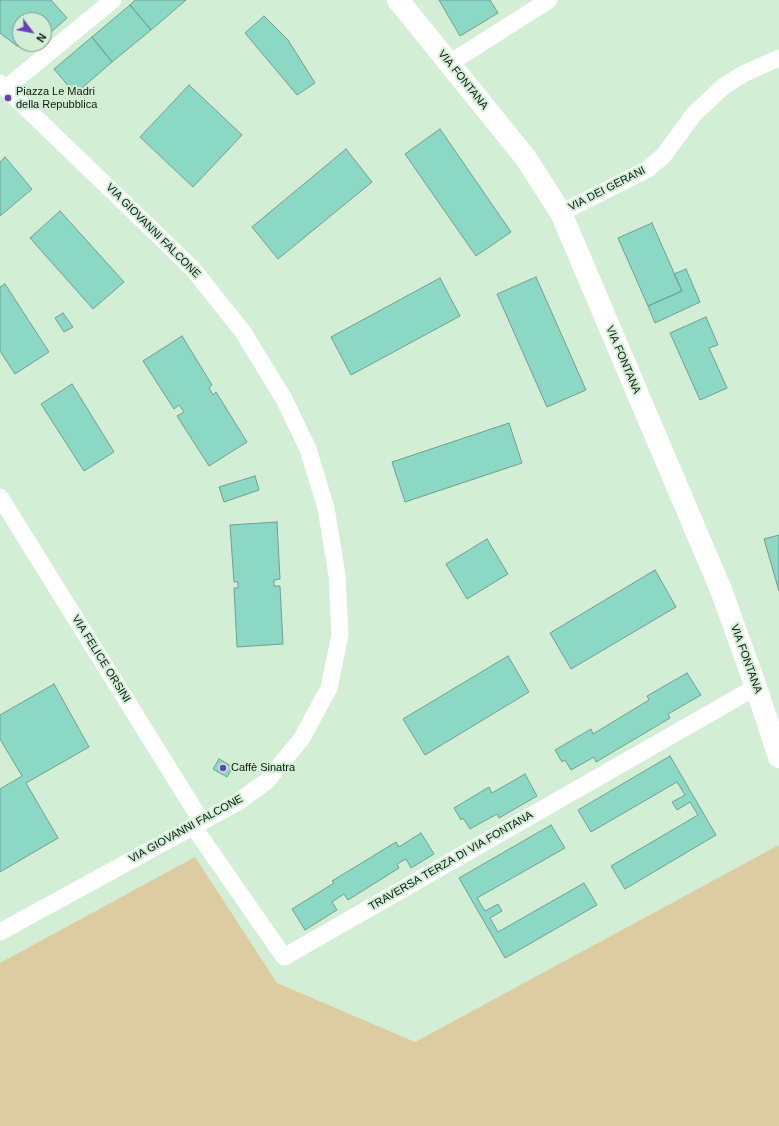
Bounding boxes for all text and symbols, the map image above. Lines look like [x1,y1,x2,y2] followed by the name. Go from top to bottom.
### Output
[12,12,52,52] north arrow
[34,31,49,44] text: N
[435,48,491,112] street label: VIA FONTANA
[16,85,97,111] place label: Piazza Le Madri della Repubblica
[3,93,13,103] marker: Piazza Le Madri della Repubblica
[566,164,648,214] street label: VIA DEI GERANI
[103,181,203,281] street label: VIA GIOVANNI FALCONE
[603,324,643,396] street label: VIA FONTANA
[69,613,133,705] street label: VIA FELICE ORSINI
[727,623,765,695] street label: VIA FONTANA
[231,761,295,775] place label: Caffè Sinatra
[218,763,228,773] marker: Caffè Sinatra
[127,792,245,866] street label: VIA GIOVANNI FALCONE
[367,808,535,914] street label: TRAVERSA TERZA DI VIA FONTANA

